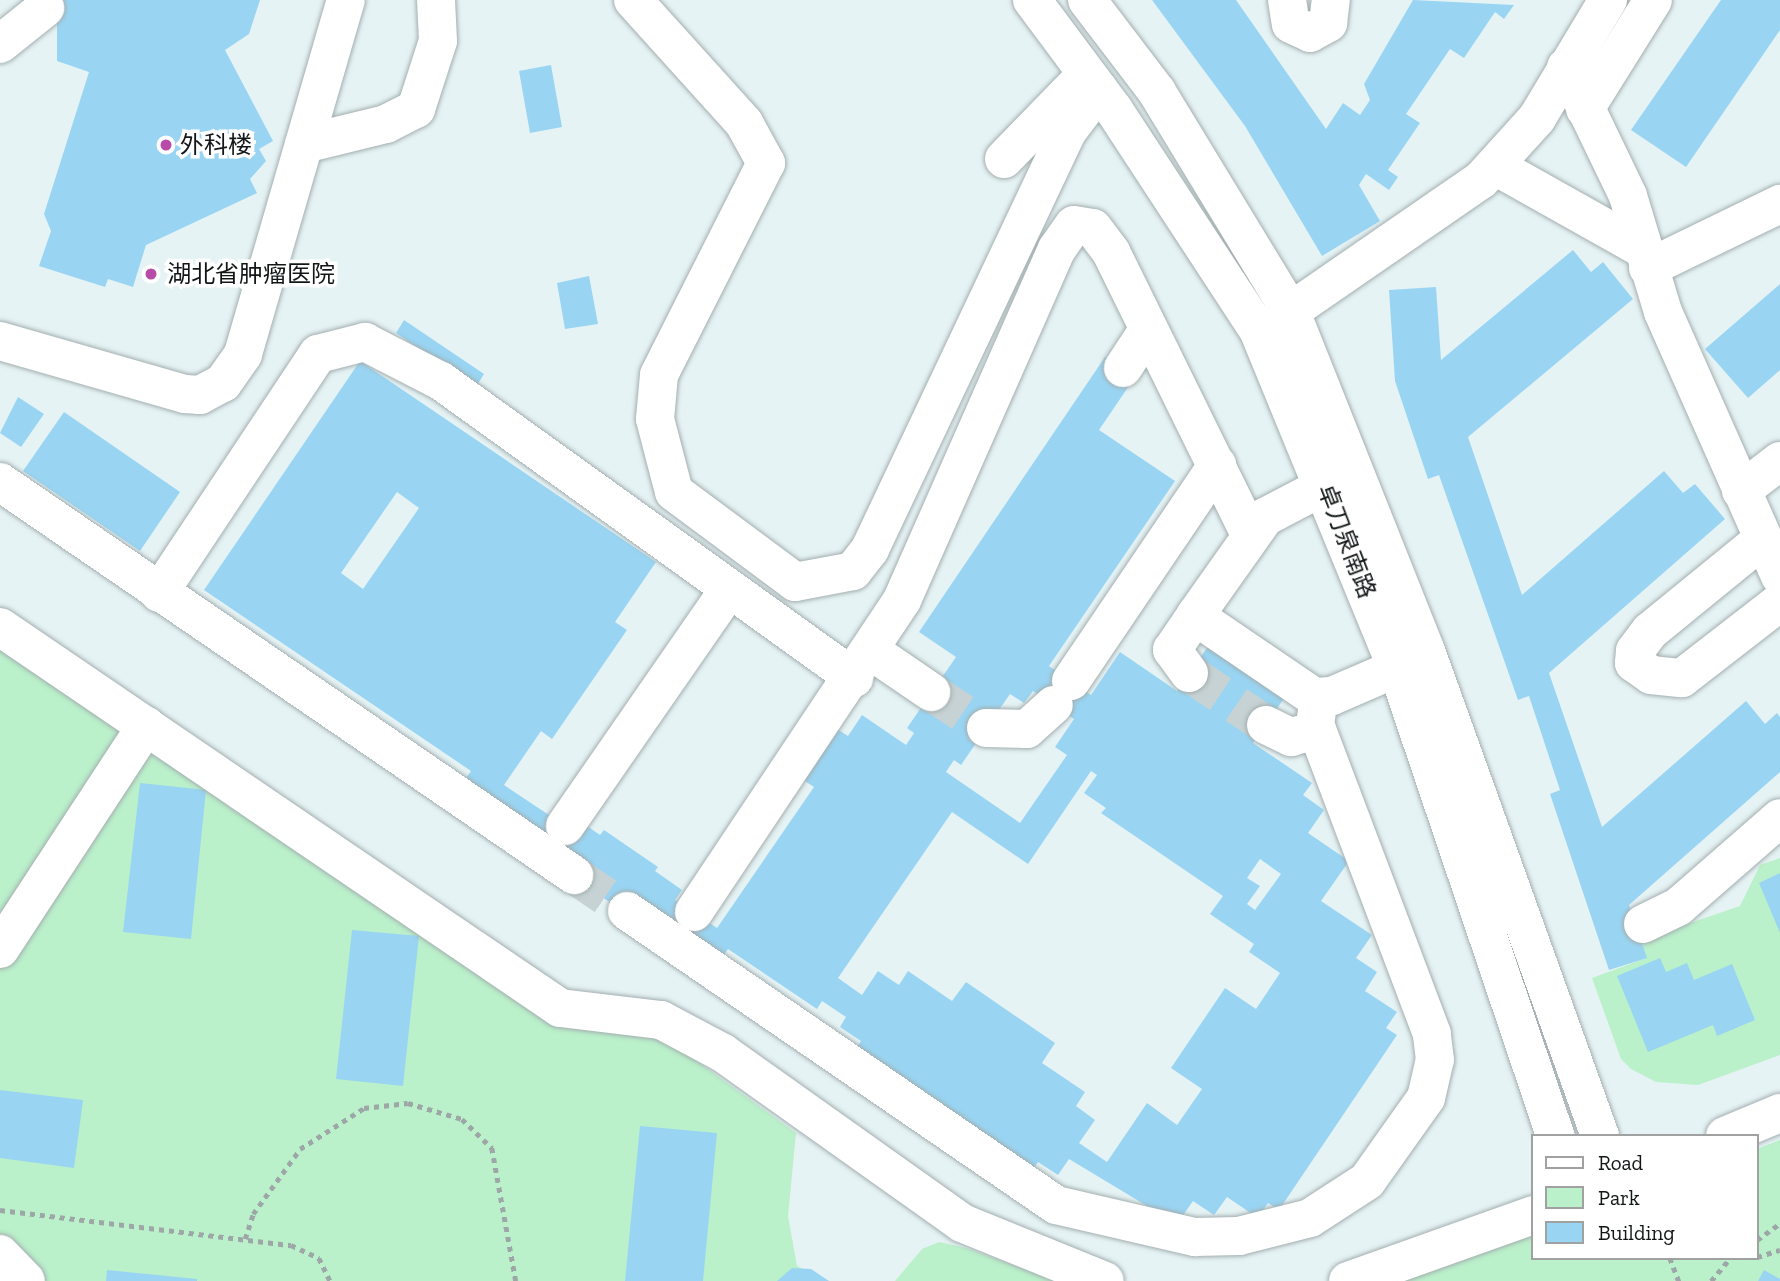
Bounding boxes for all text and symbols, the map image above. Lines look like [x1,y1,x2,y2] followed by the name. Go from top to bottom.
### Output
[180,131,252,159] place label: 外科楼
[158,137,174,153] marker: 外科楼
[167,260,335,288] place label: 湖北省肿瘤医院
[141,264,161,284] marker: 湖北省肿瘤医院
[1312,480,1382,602] street label: 卓刀泉南路
[1532,1134,1759,1260] legend
[1598,1150,1643,1175] text: Road
[1598,1185,1640,1210] text: Park
[1598,1220,1675,1245] text: Building

